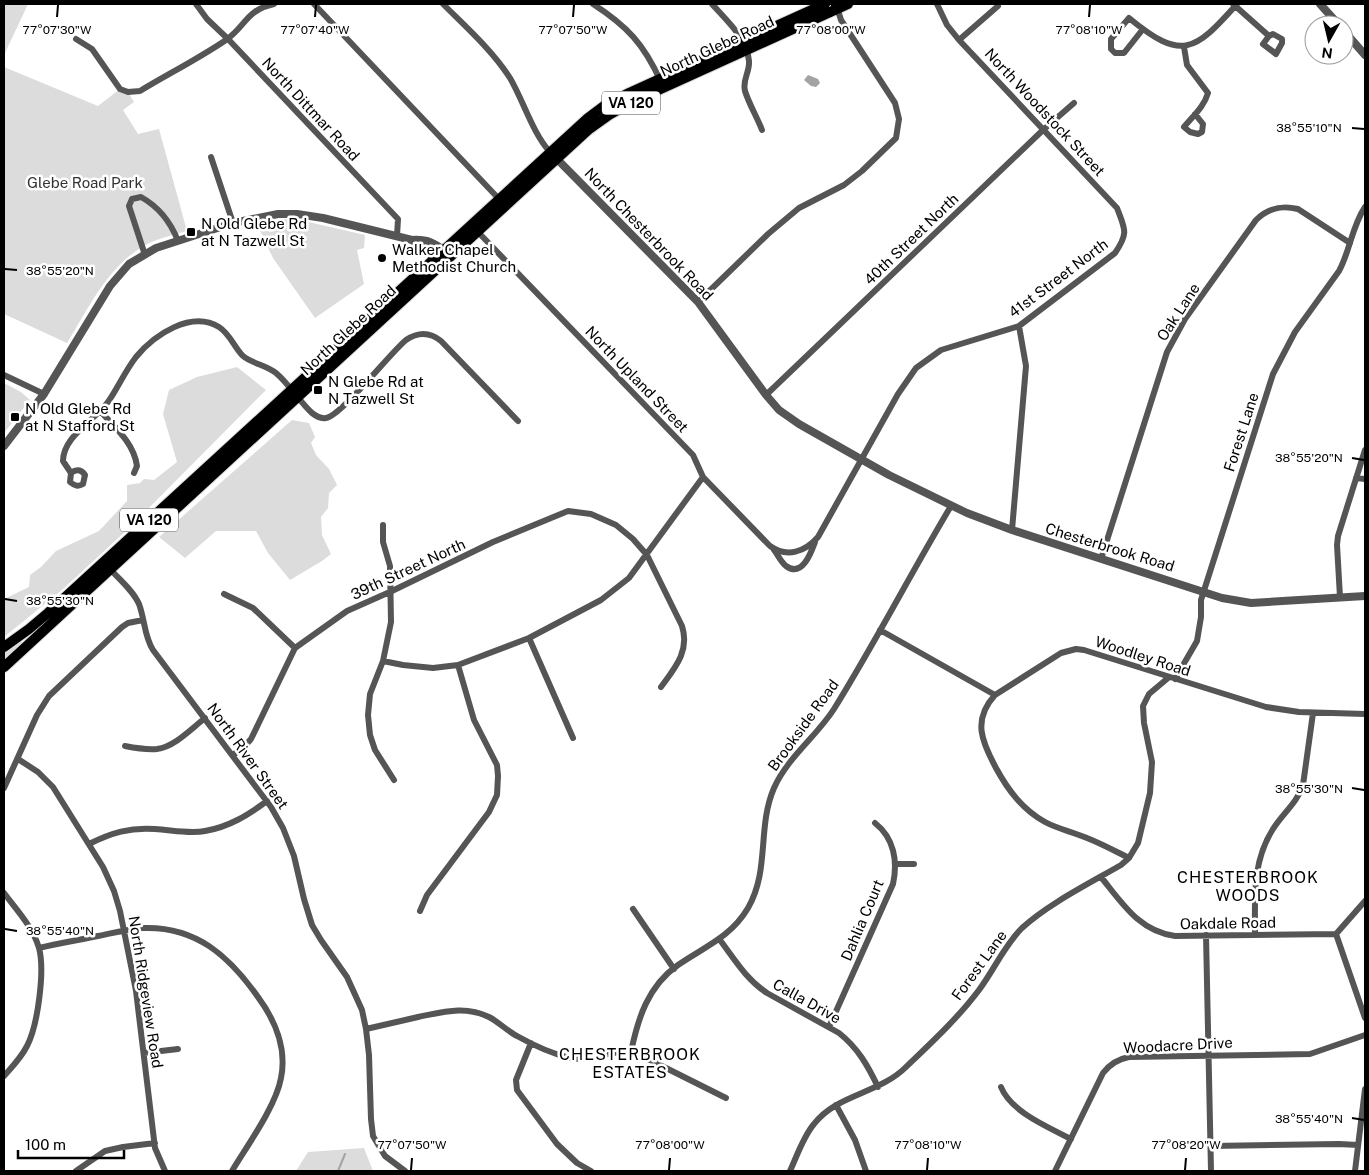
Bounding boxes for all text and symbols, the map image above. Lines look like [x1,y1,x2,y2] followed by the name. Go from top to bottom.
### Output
[657,12,777,80] street label: North Glebe Road
[1304,15,1354,65] north arrow
[23,23,92,37] text: 77°07'30"W
[281,23,350,37] text: 77°07'40"W
[538,23,608,37] text: 77°07'50"W
[796,23,866,37] text: 77°08'00"W
[1056,23,1123,37] text: 77°08'10"W
[1321,44,1334,62] text: N
[981,45,1109,179] street label: North Woodstock Street
[259,54,363,164] street label: North Dittmar Road
[602,92,660,115] road number: VA 120
[1276,121,1342,135] text: 38°55'10"N
[581,164,717,304] street label: North Chesterbrook Road
[27,174,143,191] park label: Glebe Road Park
[860,190,962,288] street label: 40th Street North
[201,215,307,249] place label: N Old Glebe Rd at N Tazwell St
[185,226,197,238] marker: N Old Glebe Rd at N Tazwell St
[1005,235,1111,321] street label: 41st Street North
[392,241,516,275] place label: Walker Chapel Methodist Church
[376,252,388,264] marker: Walker Chapel Methodist Church
[26,264,94,278] text: 38°55'20"N
[1153,280,1203,344] street label: Oak Lane
[297,282,399,378] street label: North Glebe Road
[582,322,692,436] street label: North Upland Street
[328,373,424,407] place label: N Glebe Rd at N Tazwell St
[312,384,324,396] marker: N Glebe Rd at N Tazwell St
[1220,390,1262,474] street label: Forest Lane
[25,400,135,434] place label: N Old Glebe Rd at N Stafford St
[9,411,21,423] marker: N Old Glebe Rd at N Stafford St
[1275,451,1343,465] text: 38°55'20"N
[120,508,178,532] road number: VA 120
[1043,519,1177,575] street label: Chesterbrook Road
[348,535,468,603] street label: 39th Street North
[26,594,94,608] text: 38°55'30"N
[1093,633,1193,679] street label: Woodley Road
[764,676,842,774] street label: Brookside Road
[204,700,292,812] street label: North River Street
[1275,782,1343,796] text: 38°55'30"N
[1177,868,1319,905] district label: CHESTERBROOK WOODS
[837,877,887,963] street label: Dahlia Court
[1180,914,1276,932] street label: Oakdale Road
[126,915,166,1069] street label: North Ridgeview Road
[26,924,94,938] text: 38°55'40"N
[948,927,1010,1003] street label: Forest Lane
[770,975,844,1027] street label: Calla Drive
[1123,1034,1233,1056] street label: Woodacre Drive
[559,1045,701,1082] district label: CHESTERBROOK ESTATES
[1275,1112,1343,1126] text: 38°55'40"N
[18,1128,124,1160] scale bar
[25,1136,66,1153] text: 100 m
[377,1138,447,1152] text: 77°07'50"W
[635,1138,705,1152] text: 77°08'00"W
[895,1138,962,1152] text: 77°08'10"W
[1151,1138,1221,1152] text: 77°08'20"W

